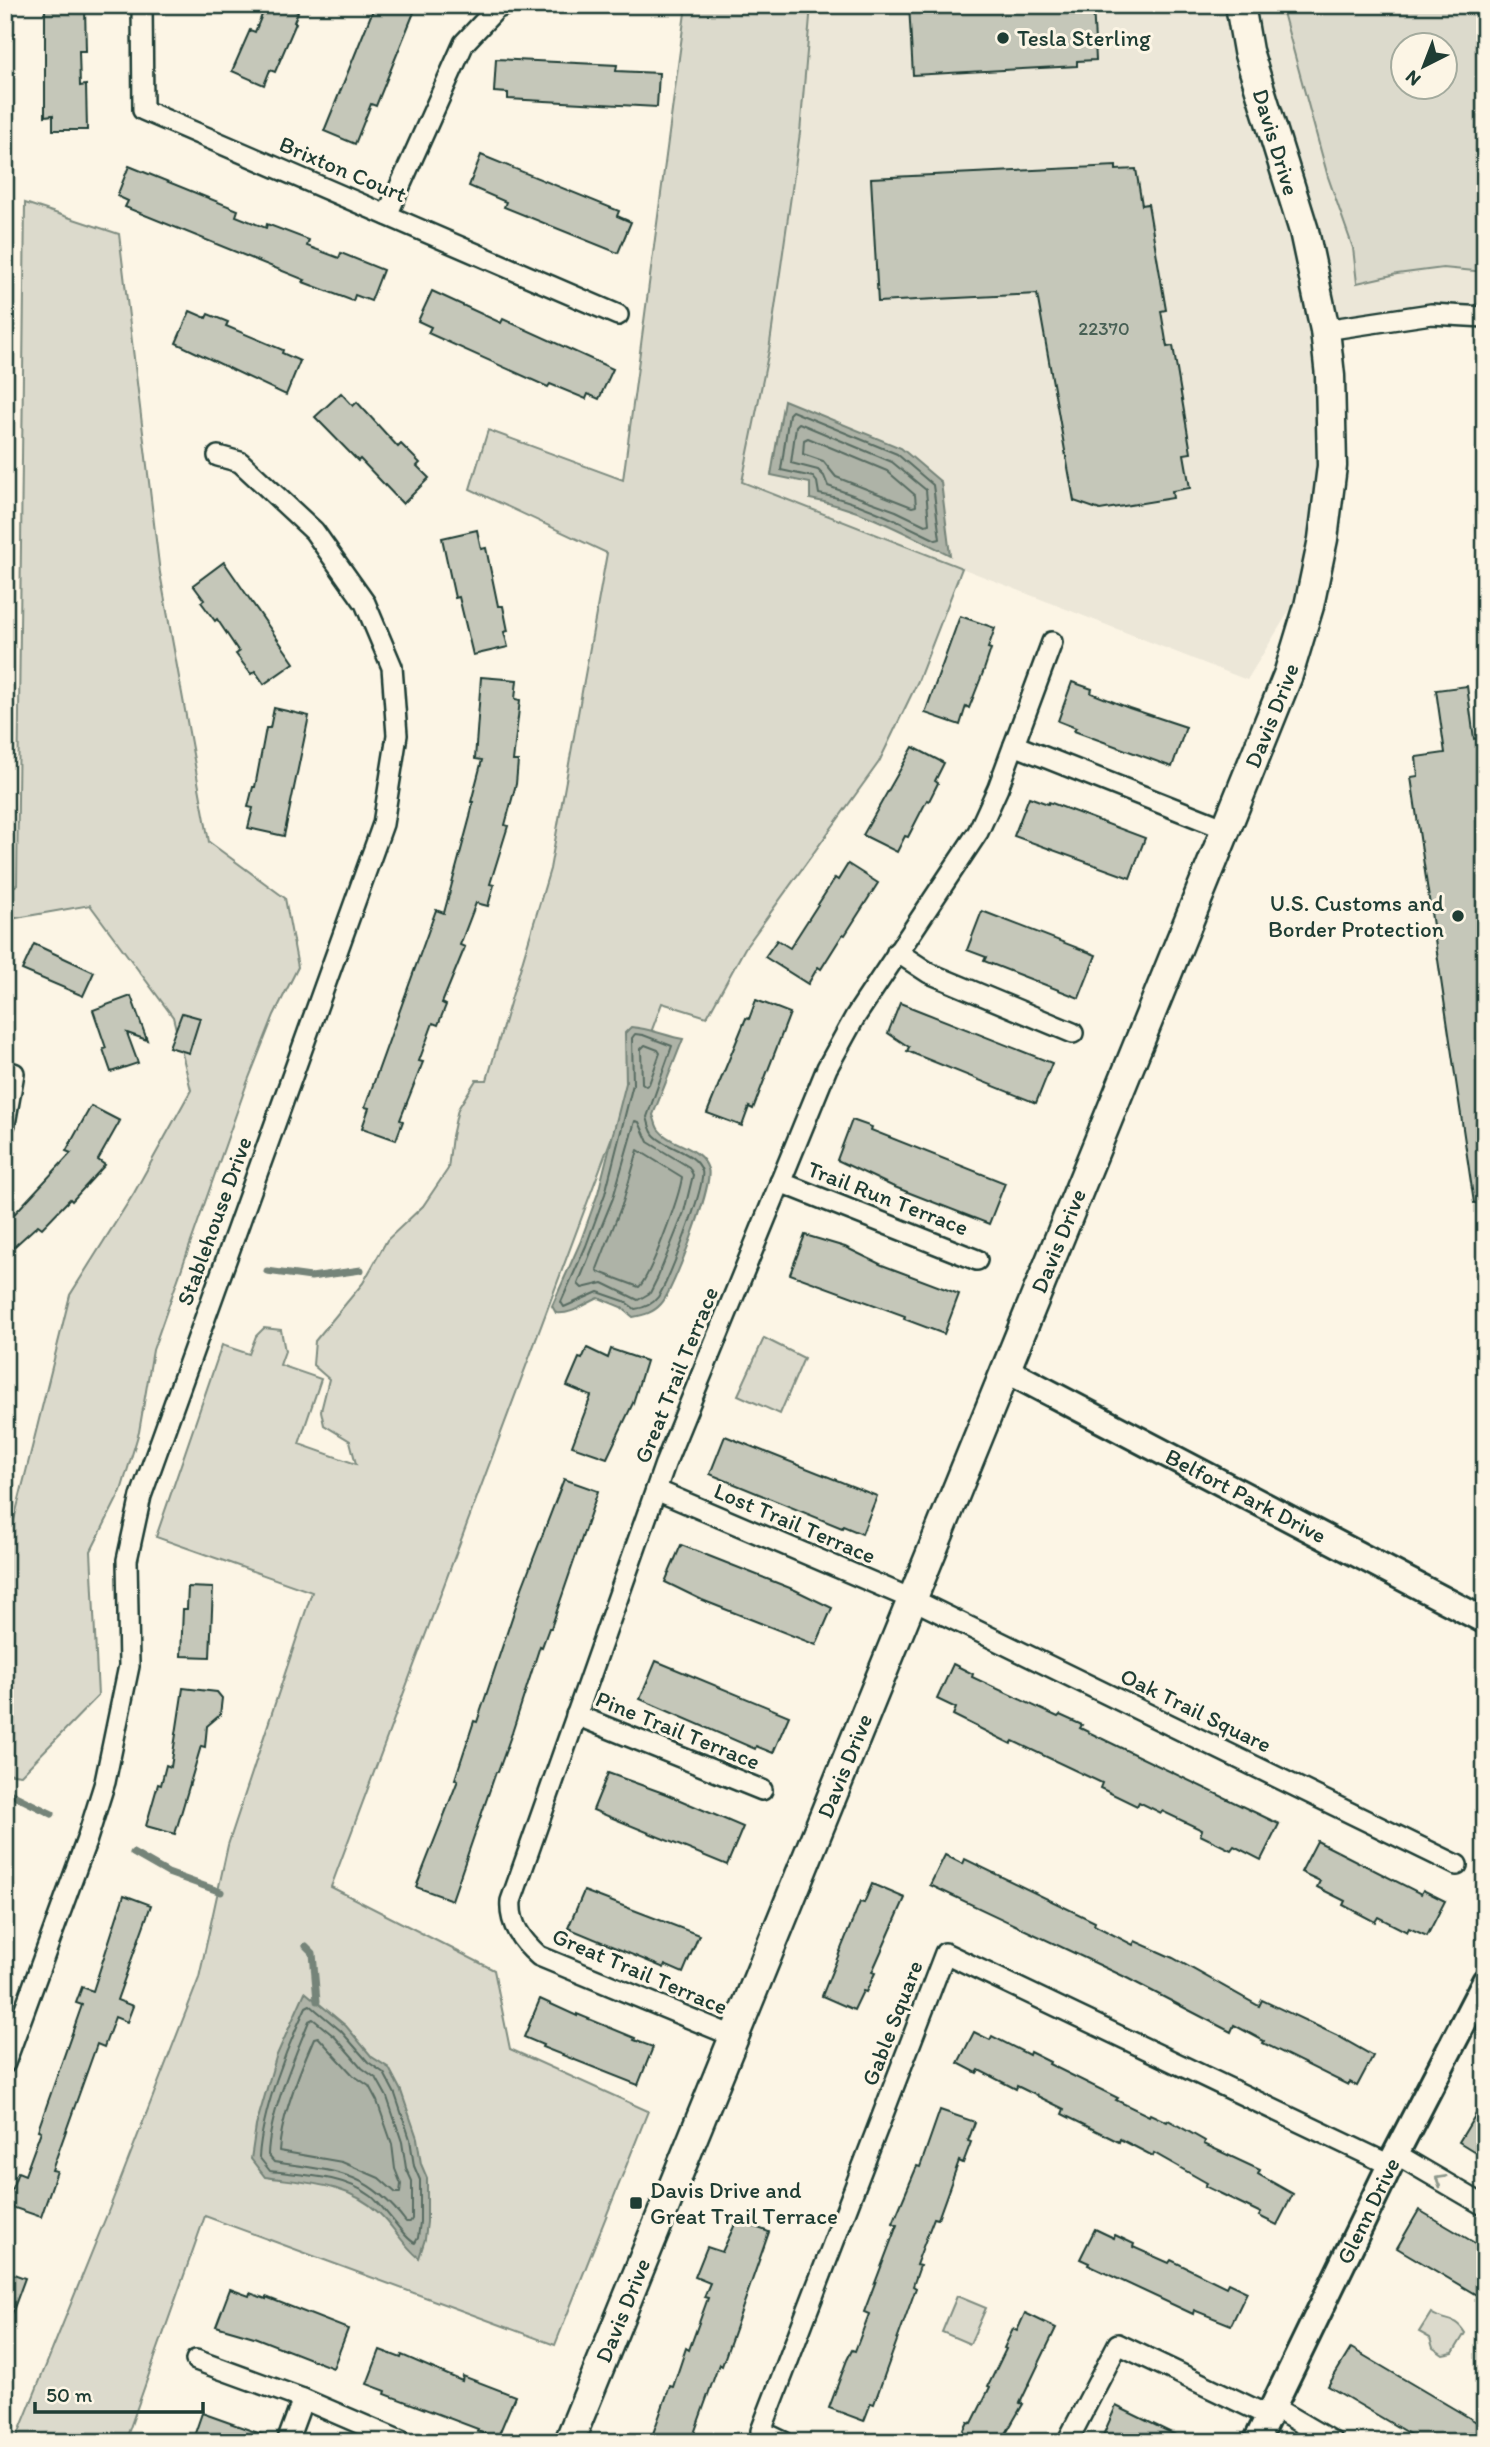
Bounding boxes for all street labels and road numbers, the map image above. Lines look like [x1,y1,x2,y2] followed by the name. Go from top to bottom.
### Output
[1247,85,1305,199] street label: Davis Drive
[275,130,411,209] street label: Brixton Court
[1238,660,1305,772] street label: Davis Drive
[170,1133,258,1309] street label: Stablehouse Drive
[804,1154,972,1242] street label: Trail Run Terrace
[1024,1184,1092,1297] street label: Davis Drive
[628,1283,724,1467] street label: Great Trail Terrace
[1161,1442,1331,1549] street label: Belfort Park Drive
[710,1476,880,1570] street label: Lost Trail Terrace
[1116,1661,1276,1759] street label: Oak Trail Square
[592,1684,764,1776] street label: Pine Trail Terrace
[811,1710,878,1822] street label: Davis Drive
[548,1921,732,2021] street label: Great Trail Terrace
[855,1956,929,2090] street label: Gable Square
[1330,2152,1406,2269] street label: Glenn Drive
[589,2254,656,2367] street label: Davis Drive

